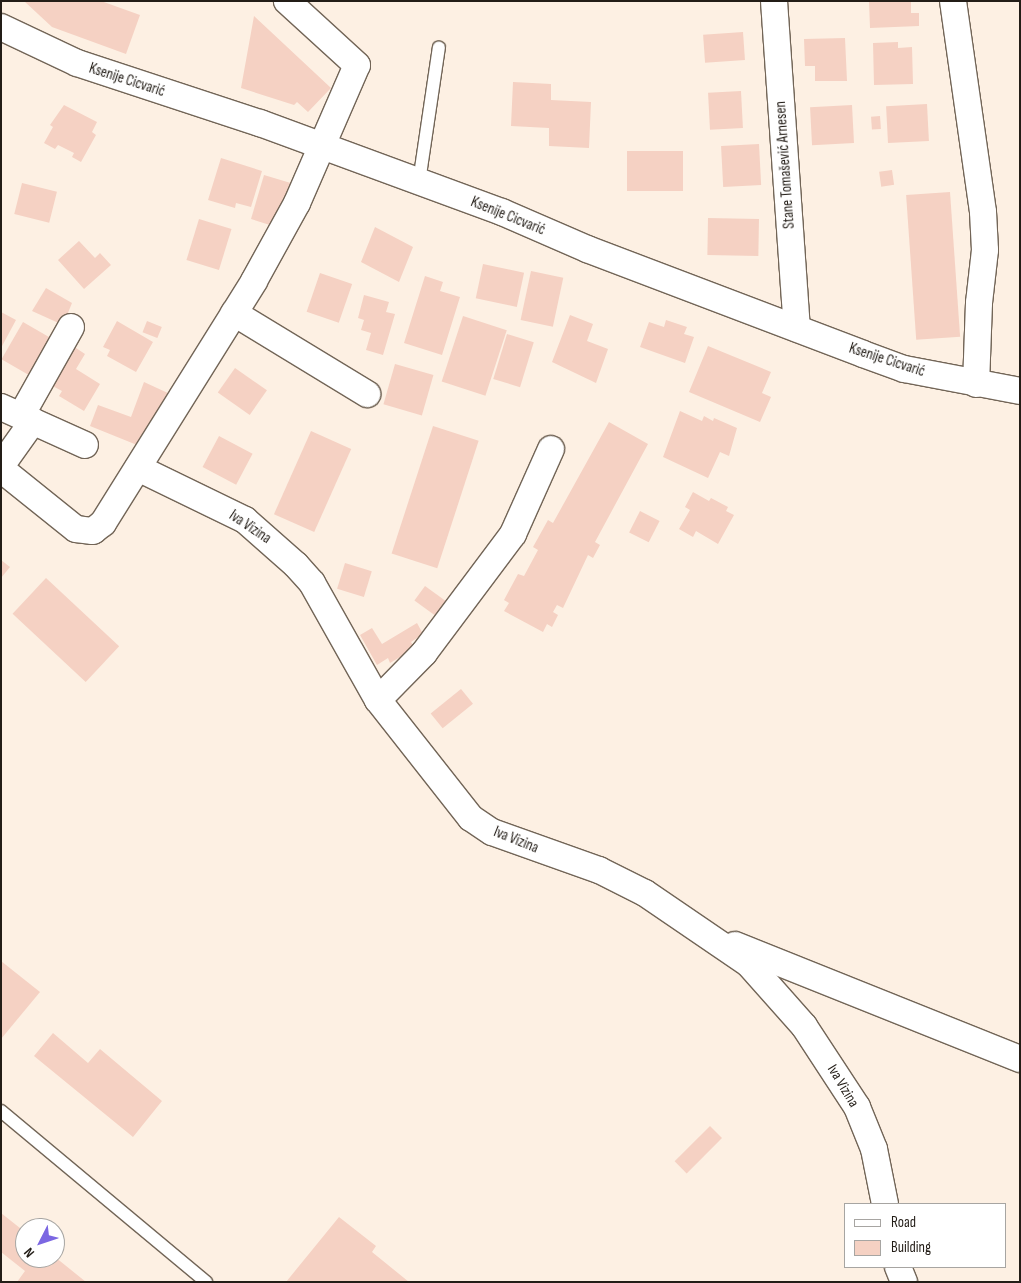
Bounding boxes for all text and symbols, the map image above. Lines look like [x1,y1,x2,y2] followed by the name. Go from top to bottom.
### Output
[87,59,167,101] street label: Ksenije Cicvarić
[772,101,798,229] street label: Stane Tomašević Arnesen
[468,193,548,239] street label: Ksenije Cicvarić
[847,339,927,381] street label: Ksenije Cicvarić
[226,506,274,548] street label: Iva Vizina
[491,823,541,857] street label: Iva Vizina
[823,1061,863,1111] street label: Iva Vizina
[844,1203,1006,1268] legend
[891,1213,916,1232] text: Road
[15,1218,65,1268] north arrow
[891,1238,931,1257] text: Building
[20,1244,38,1261] text: N

